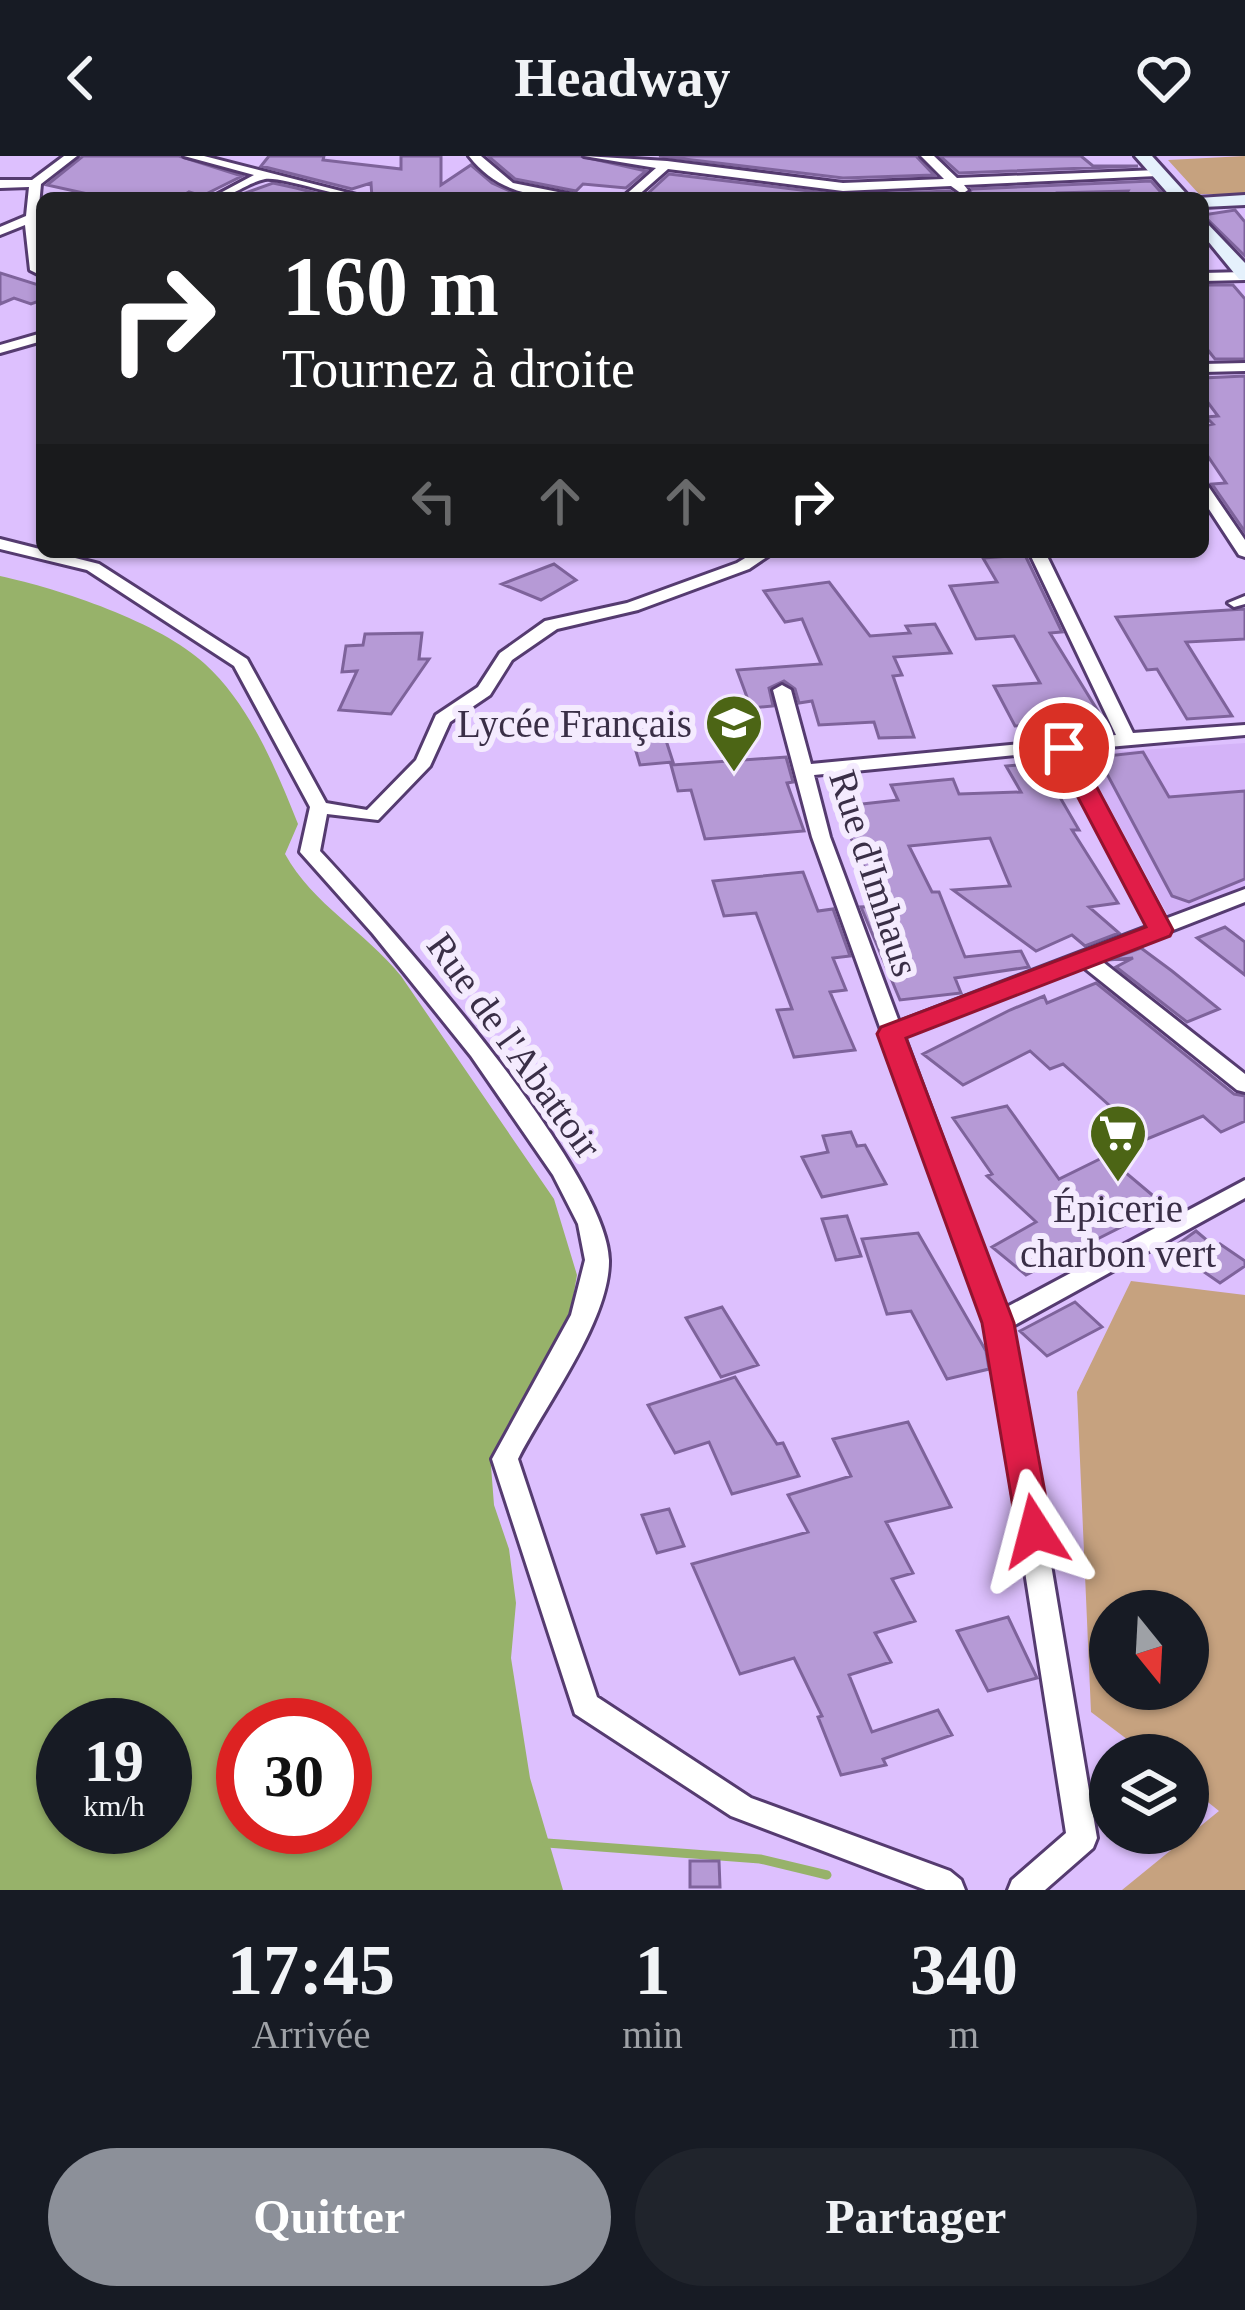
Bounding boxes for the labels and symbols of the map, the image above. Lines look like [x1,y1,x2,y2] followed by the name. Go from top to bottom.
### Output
[703,692,765,774] school or university icon: Lycée Français
[1013,697,1115,799] pin
[457,702,692,746] place label: Lycée Français
[821,765,928,982] street label: Rue d'Imhaus
[419,925,610,1166] street label: Rue de l'Abattoir
[1087,1102,1149,1184] supermarket icon: Épicerie charbon vert
[1020,1187,1216,1275] place label: Épicerie charbon vert
[972,1468,1098,1594] position arrow
[1089,1590,1209,1710] north arrow
[216,1698,372,1854] speed limit sign: 30

